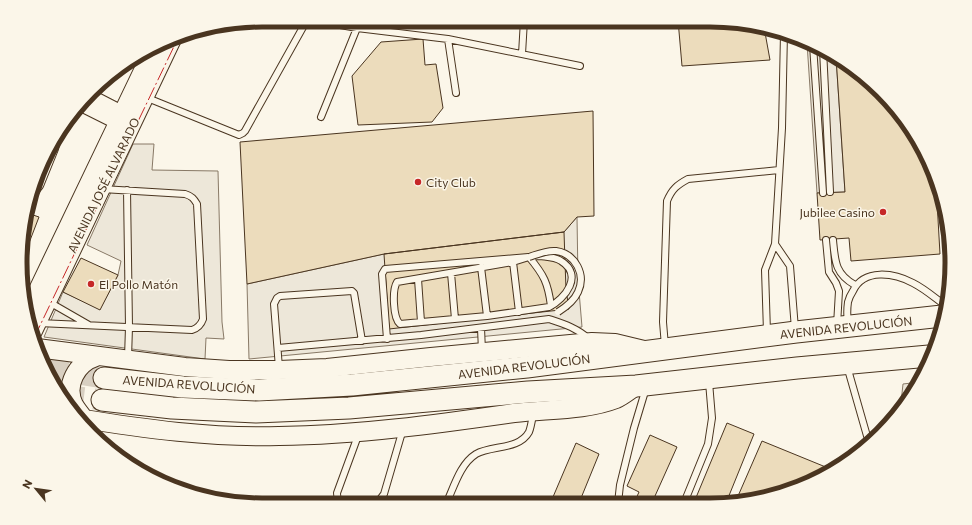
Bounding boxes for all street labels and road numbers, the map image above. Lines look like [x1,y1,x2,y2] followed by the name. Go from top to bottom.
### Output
[64,115,143,255] street label: AVENIDA JOSÉ ALVARADO
[779,313,913,341] street label: AVENIDA REVOLUCIÓN
[457,351,591,381] street label: AVENIDA REVOLUCIÓN
[122,372,256,396] street label: AVENIDA REVOLUCIÓN

